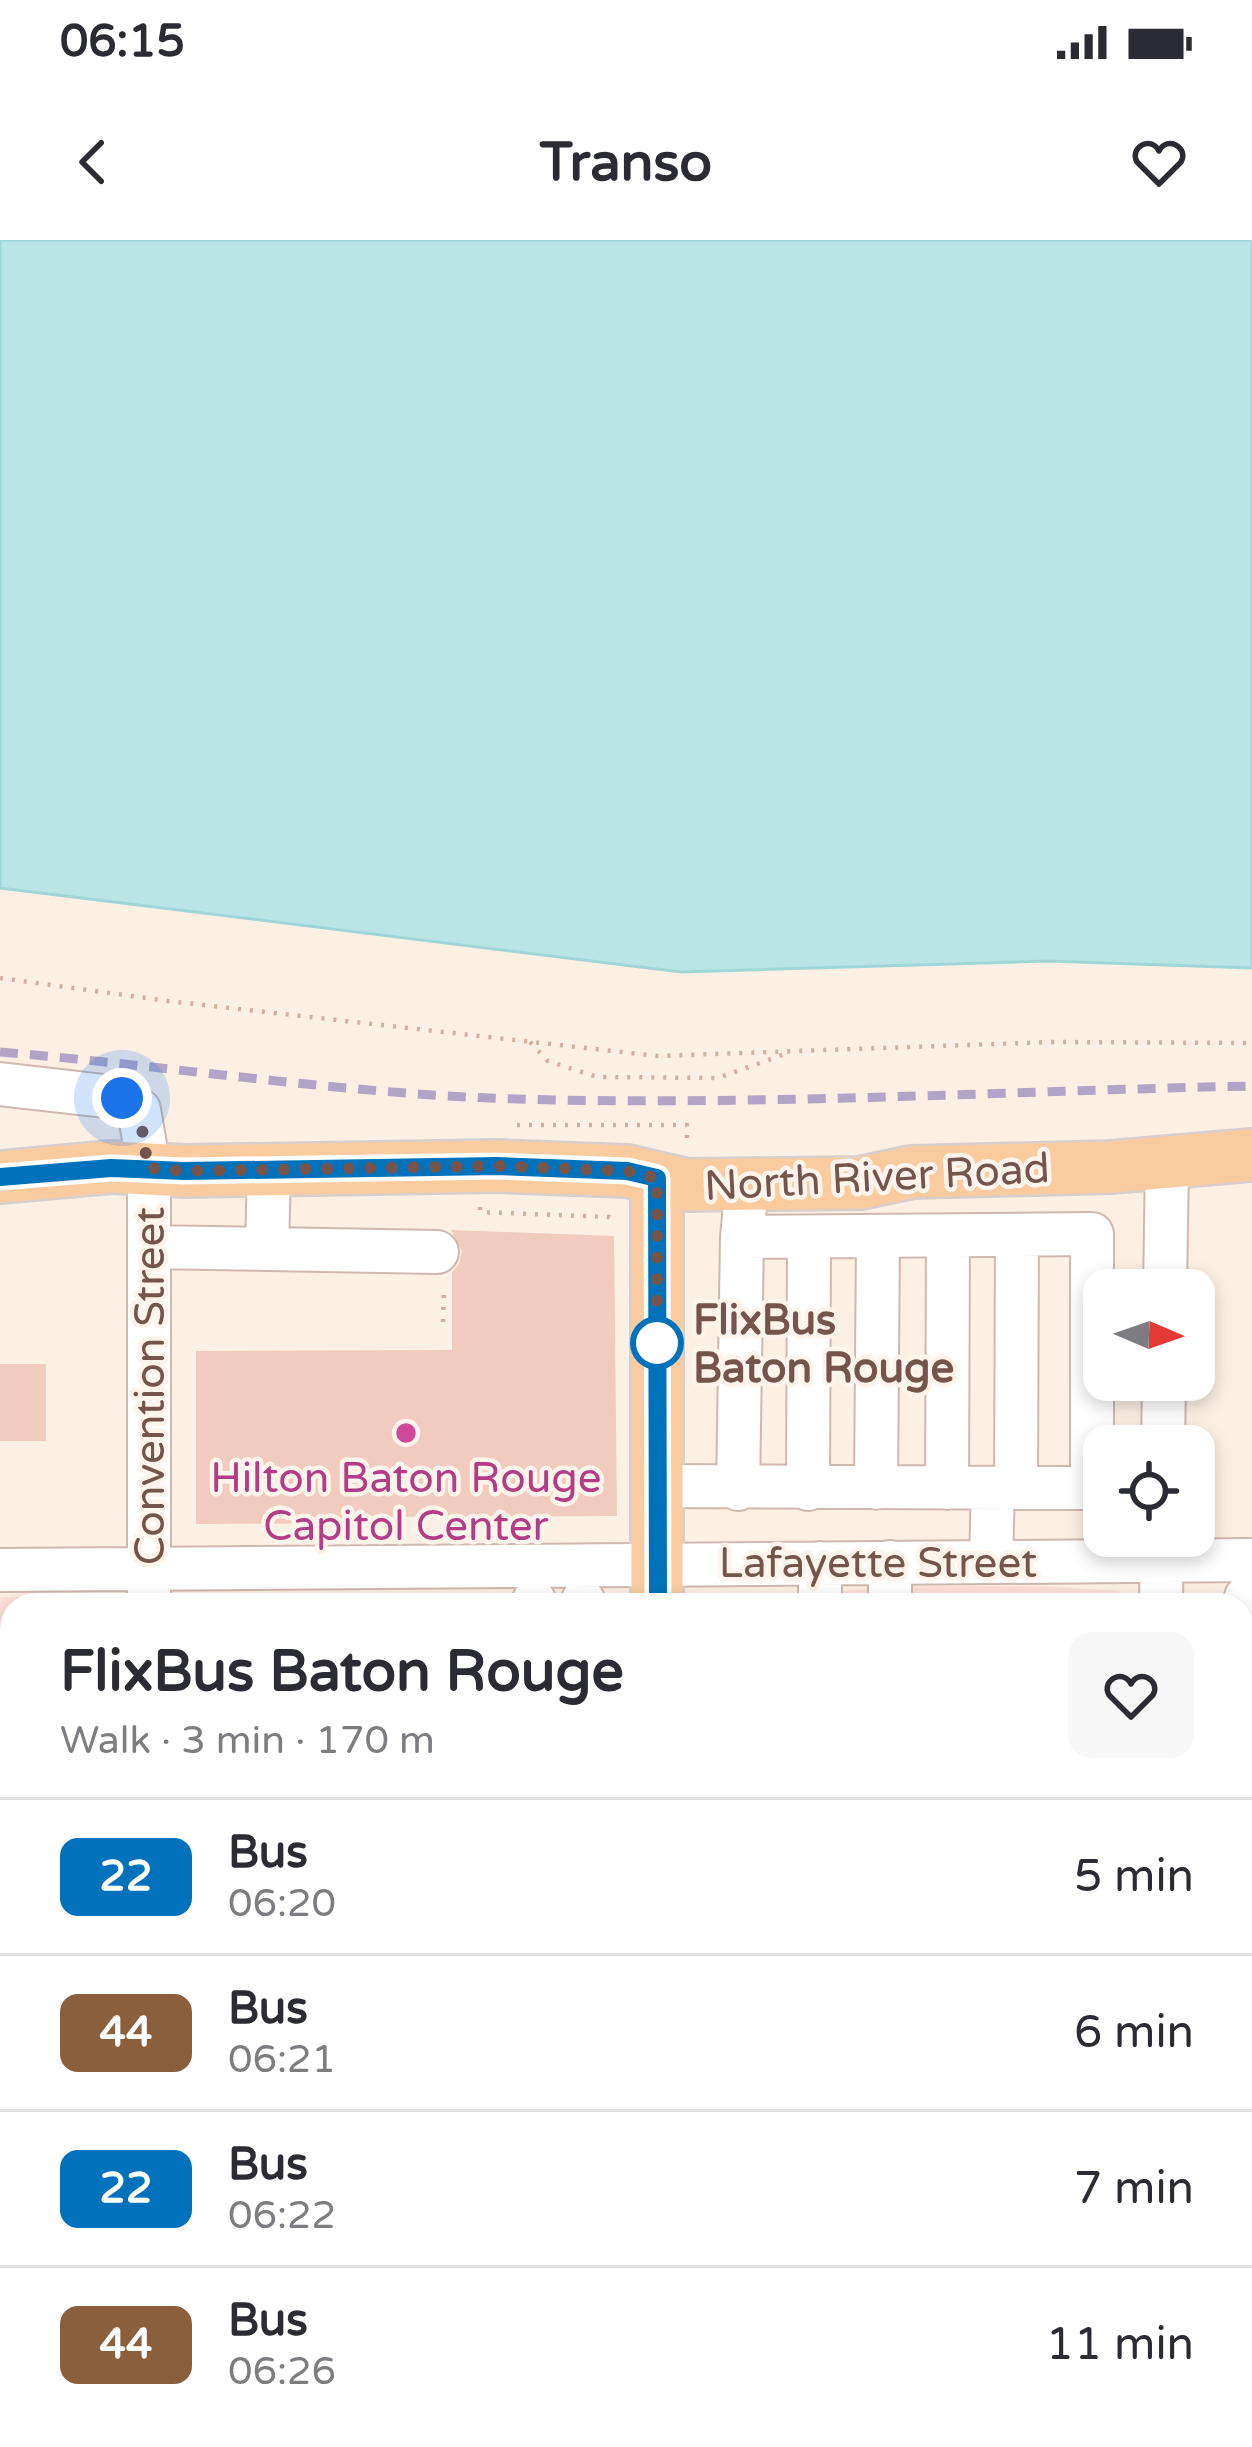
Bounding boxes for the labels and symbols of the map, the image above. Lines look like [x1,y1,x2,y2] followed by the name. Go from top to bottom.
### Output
[92,1068,152,1128] your location
[703,1143,1051,1212] street label: North River Road
[125,1207,176,1565] street label: Convention Street
[1083,1269,1215,1401] north arrow
[693,1295,954,1394] place label: FlixBus Baton Rouge
[632,1318,682,1368] marker: FlixBus Baton Rouge
[393,1420,419,1446] marker: Hilton Baton Rouge Capitol Center
[210,1453,602,1552] place label: Hilton Baton Rouge Capitol Center
[719,1538,1037,1589] street label: Lafayette Street

